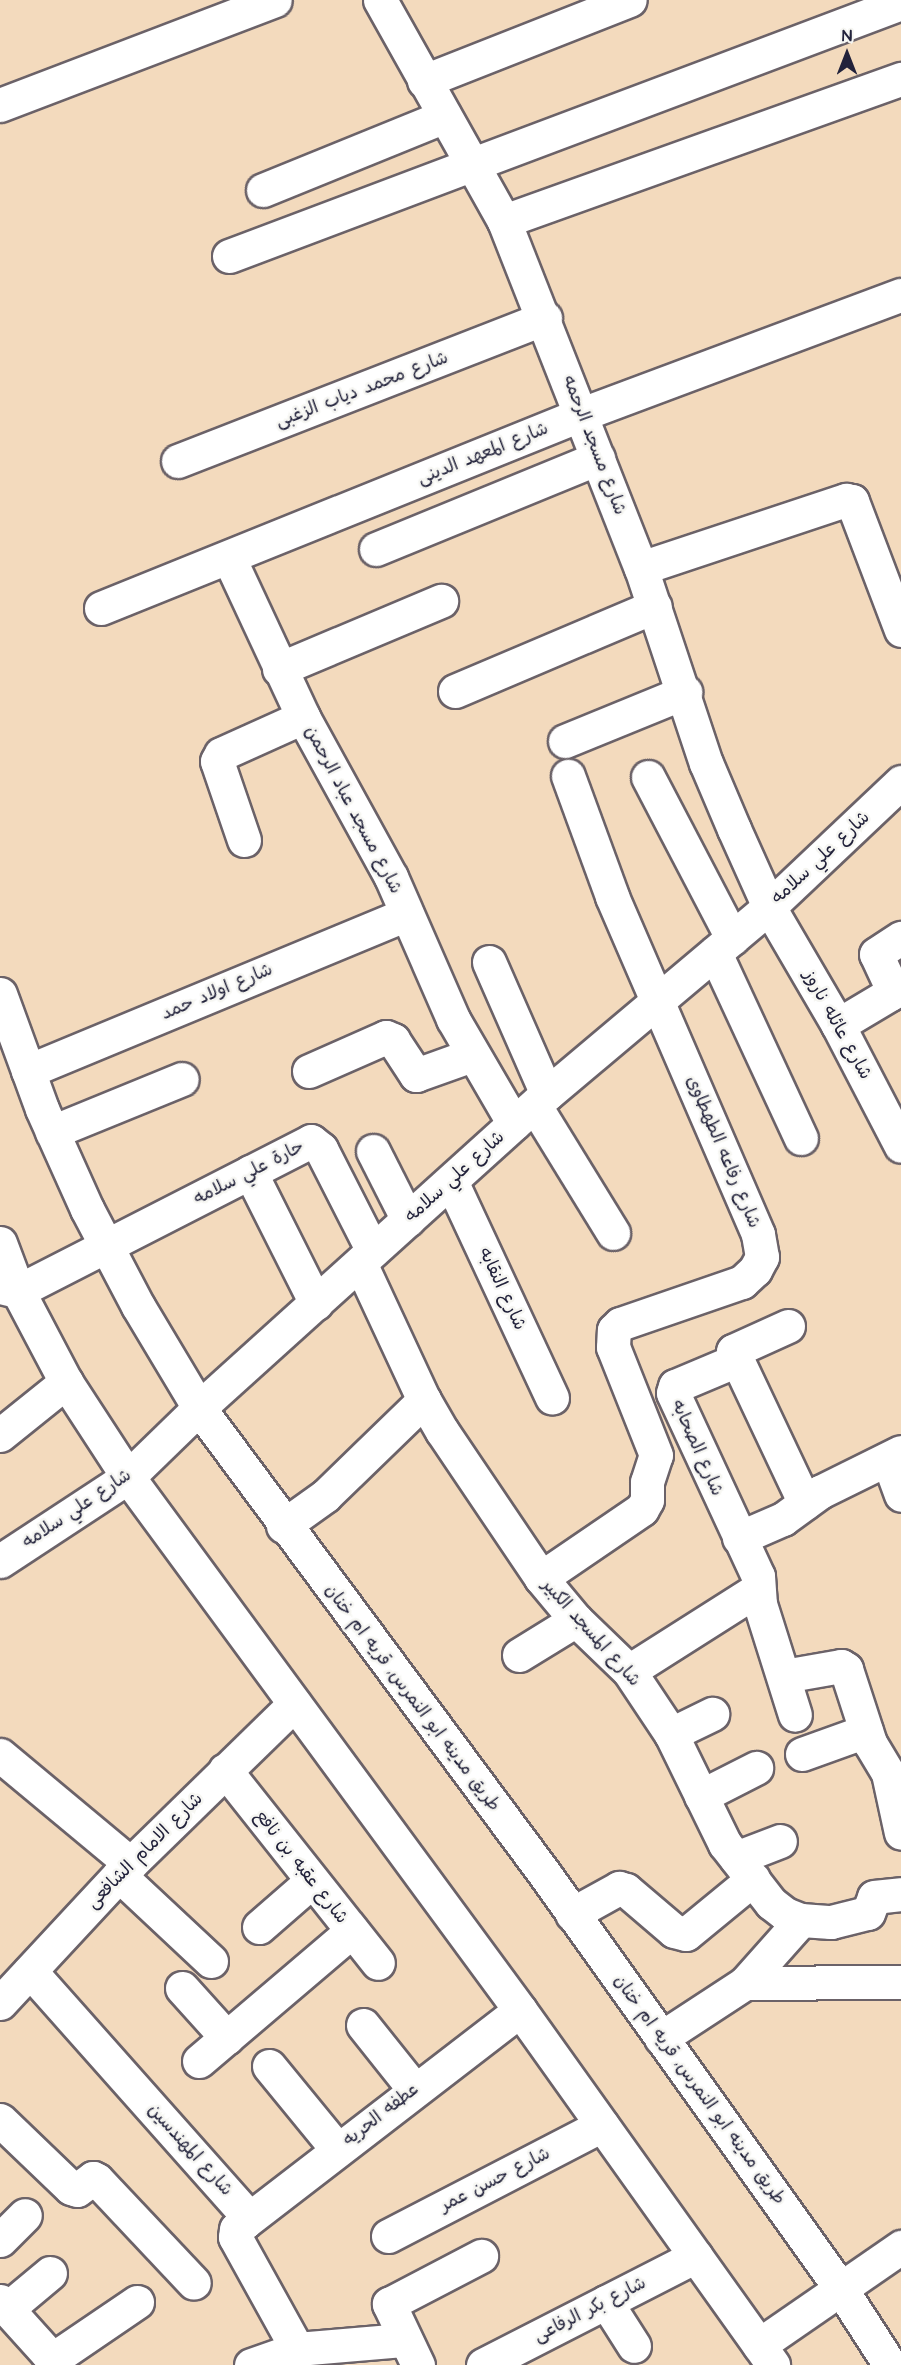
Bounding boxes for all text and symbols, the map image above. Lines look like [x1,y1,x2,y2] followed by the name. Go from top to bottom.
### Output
[817,24,877,84] north arrow
[842,25,852,47] text: N
[273,347,451,433] street label: شارع محمد دياب الزغبى
[557,372,631,518] street label: شارع مسجد الرحمه
[414,418,552,490] street label: شارع المعهد الدينى
[300,722,406,898] street label: شارع مسجد عباد الرحمن
[767,807,875,909] street label: شارع علي سلامه
[158,959,276,1025] street label: شارع اولاد حمد
[798,967,876,1083] street label: شارع عائله ناروز
[681,1073,765,1231] street label: شارع رفاعه الطهطاوى
[401,1127,509,1227] street label: شارع علي سلامه
[190,1136,308,1210] street label: حارة علي سلامه
[474,1244,530,1334] street label: شارع النقابه
[666,1397,728,1499] street label: شارع الصحابه
[18,1465,136,1553] street label: شارع علي سلامه
[537,1575,645,1691] street label: شارع المسجد الكبير
[320,1580,504,1816] street label: طريق مدينه ابو النمرس, قريه ام خنان
[82,1788,208,1914] street label: شارع الامام الشافعى
[250,1806,352,1928] street label: شارع عقبه بن نافع
[608,1971,790,2209] street label: طريق مدينه ابو النمرس, قريه ام خنان
[339,2079,423,2151] street label: عطفه الحريه
[143,2099,237,2201] street label: شارع المهندسين
[436,2143,554,2217] street label: شارع حسن عمر
[530,2272,650,2348] street label: شارع بكر الرفاعى

